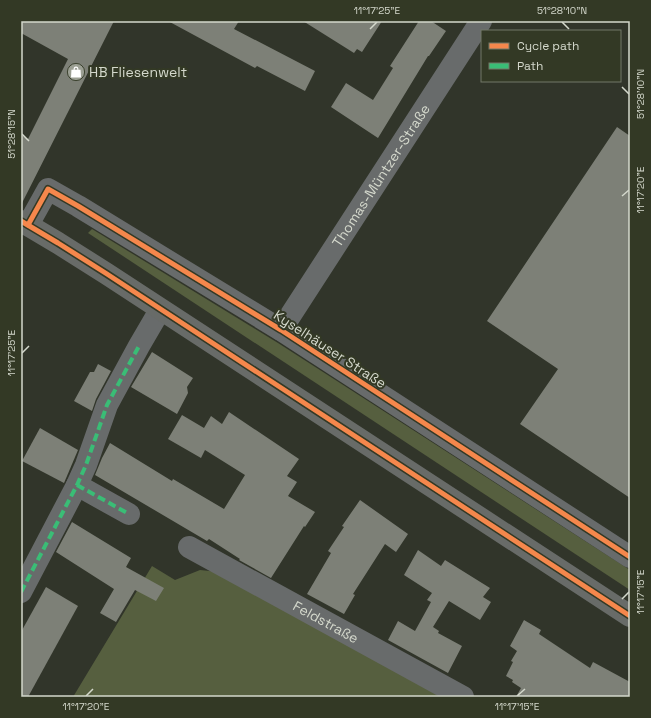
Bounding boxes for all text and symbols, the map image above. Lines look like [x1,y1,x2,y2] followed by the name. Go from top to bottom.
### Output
[354,4,401,17] text: 11°17'25"E
[537,4,587,17] text: 51°28'10"N
[481,30,621,82] legend
[517,38,579,54] text: Cycle path
[517,58,543,74] text: Path
[66,62,86,82] shop icon: HB Fliesenwelt
[89,63,187,81] place label: HB Fliesenwelt
[634,69,647,119] text: 51°28'10"N
[328,101,434,250] street label: Thomas-Müntzer-Straße
[5,109,18,159] text: 51°28'15"N
[634,166,647,213] text: 11°17'20"E
[270,306,390,392] street label: Kyselhäuser Straße
[5,329,18,376] text: 11°17'25"E
[634,569,647,614] text: 11°17'15"E
[290,597,362,647] street label: Feldstraße
[63,700,110,713] text: 11°17'20"E
[495,700,540,713] text: 11°17'15"E

